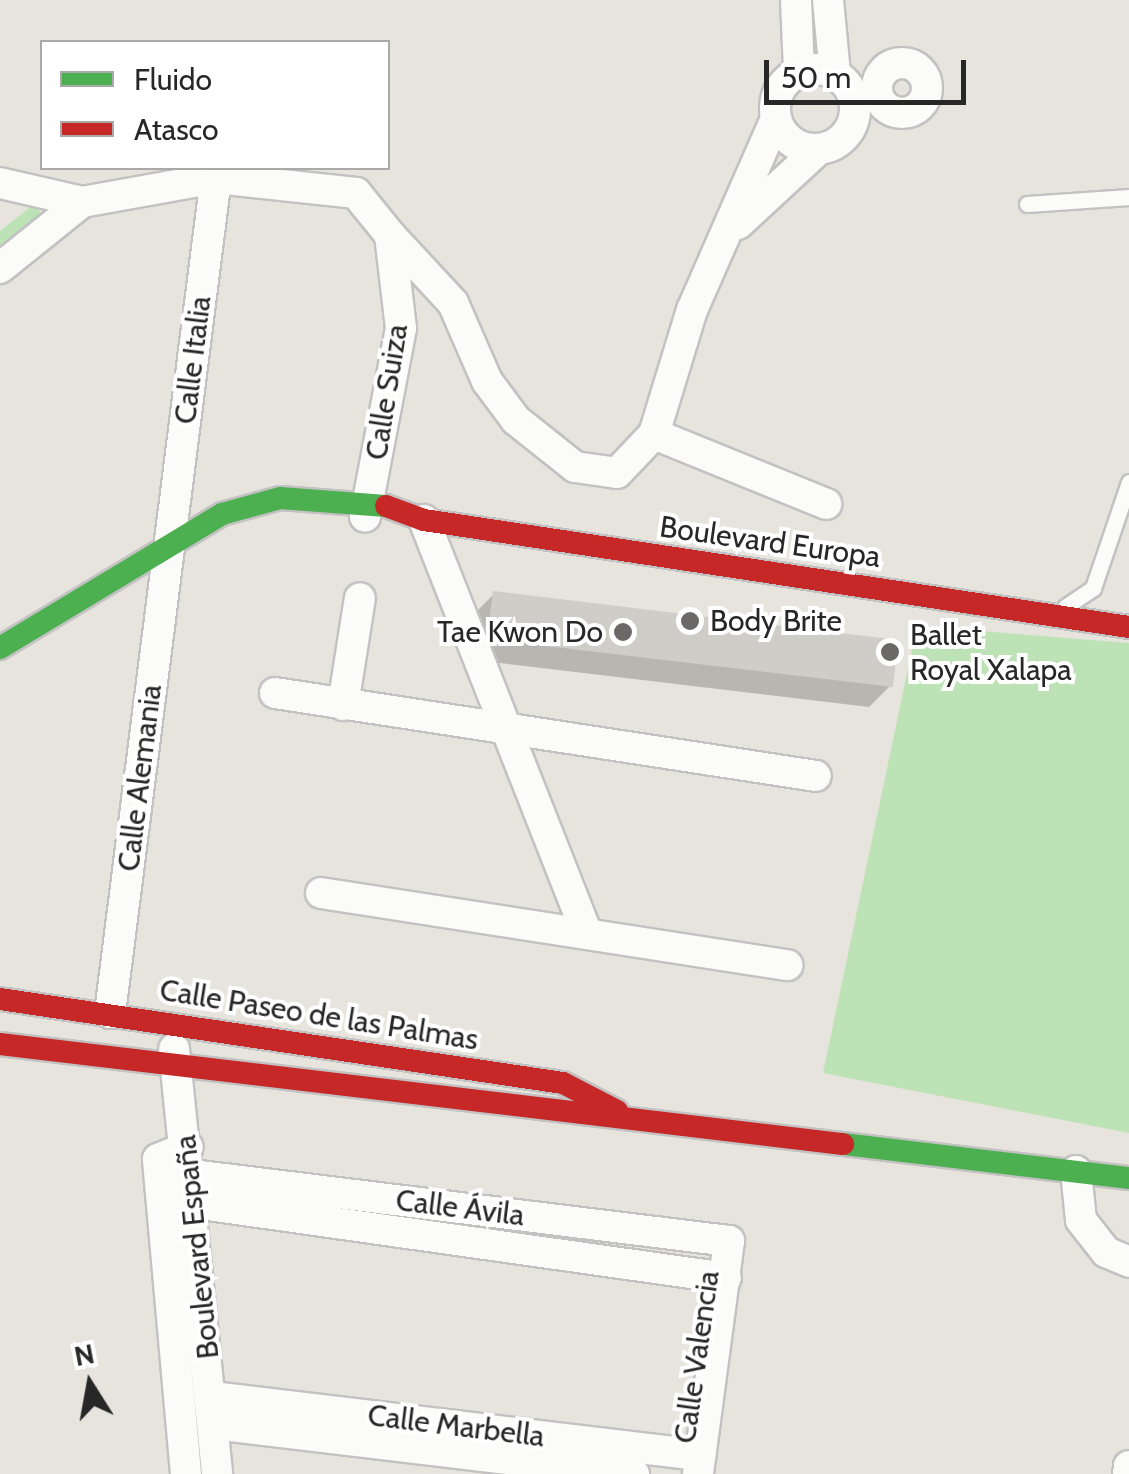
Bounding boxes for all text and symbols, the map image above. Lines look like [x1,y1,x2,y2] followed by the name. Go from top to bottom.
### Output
[40,40,390,170] legend
[769,40,972,102] scale bar
[781,59,851,96] text: 50 m
[134,61,212,98] text: Fluido
[134,111,219,148] text: Atasco
[167,294,219,426] street label: Calle Italia
[359,322,415,462] street label: Calle Suiza
[657,509,883,575] street label: Boulevard Europa
[710,603,842,639] place label: Body Brite
[679,610,701,632] marker: Body Brite
[437,614,603,650] place label: Tae Kwon Do
[910,617,1072,688] place label: Ballet Royal Xalapa
[612,621,634,643] marker: Tae Kwon Do
[879,641,901,663] marker: Ballet Royal Xalapa
[111,683,169,873] street label: Calle Alemania
[157,972,481,1058] street label: Calle Paseo de las Palmas
[167,1133,227,1361] street label: Boulevard España
[394,1182,526,1234] street label: Calle Ávila
[667,1268,727,1446] street label: Calle Valencia
[40,1334,140,1434] north arrow
[71,1336,97,1373] text: N
[366,1397,546,1455] street label: Calle Marbella

